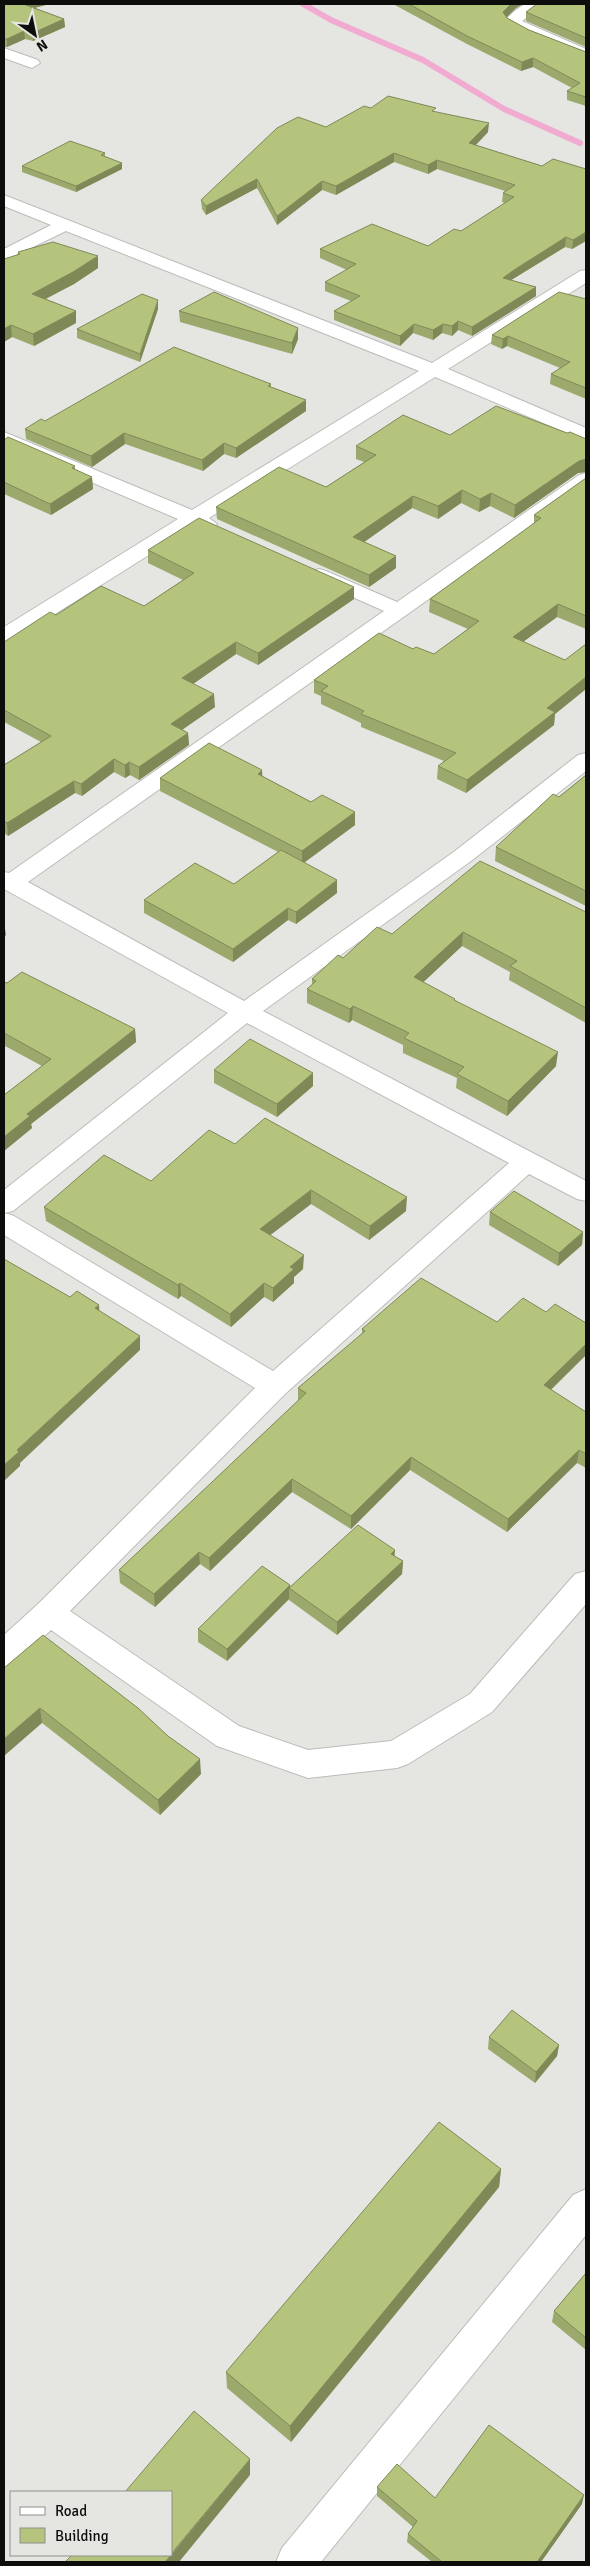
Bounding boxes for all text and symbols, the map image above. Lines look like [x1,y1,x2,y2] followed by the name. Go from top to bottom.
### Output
[10,10,60,60] north arrow
[33,36,51,55] text: N
[10,2491,172,2556] legend
[55,2502,87,2520] text: Road
[55,2527,109,2545] text: Building

